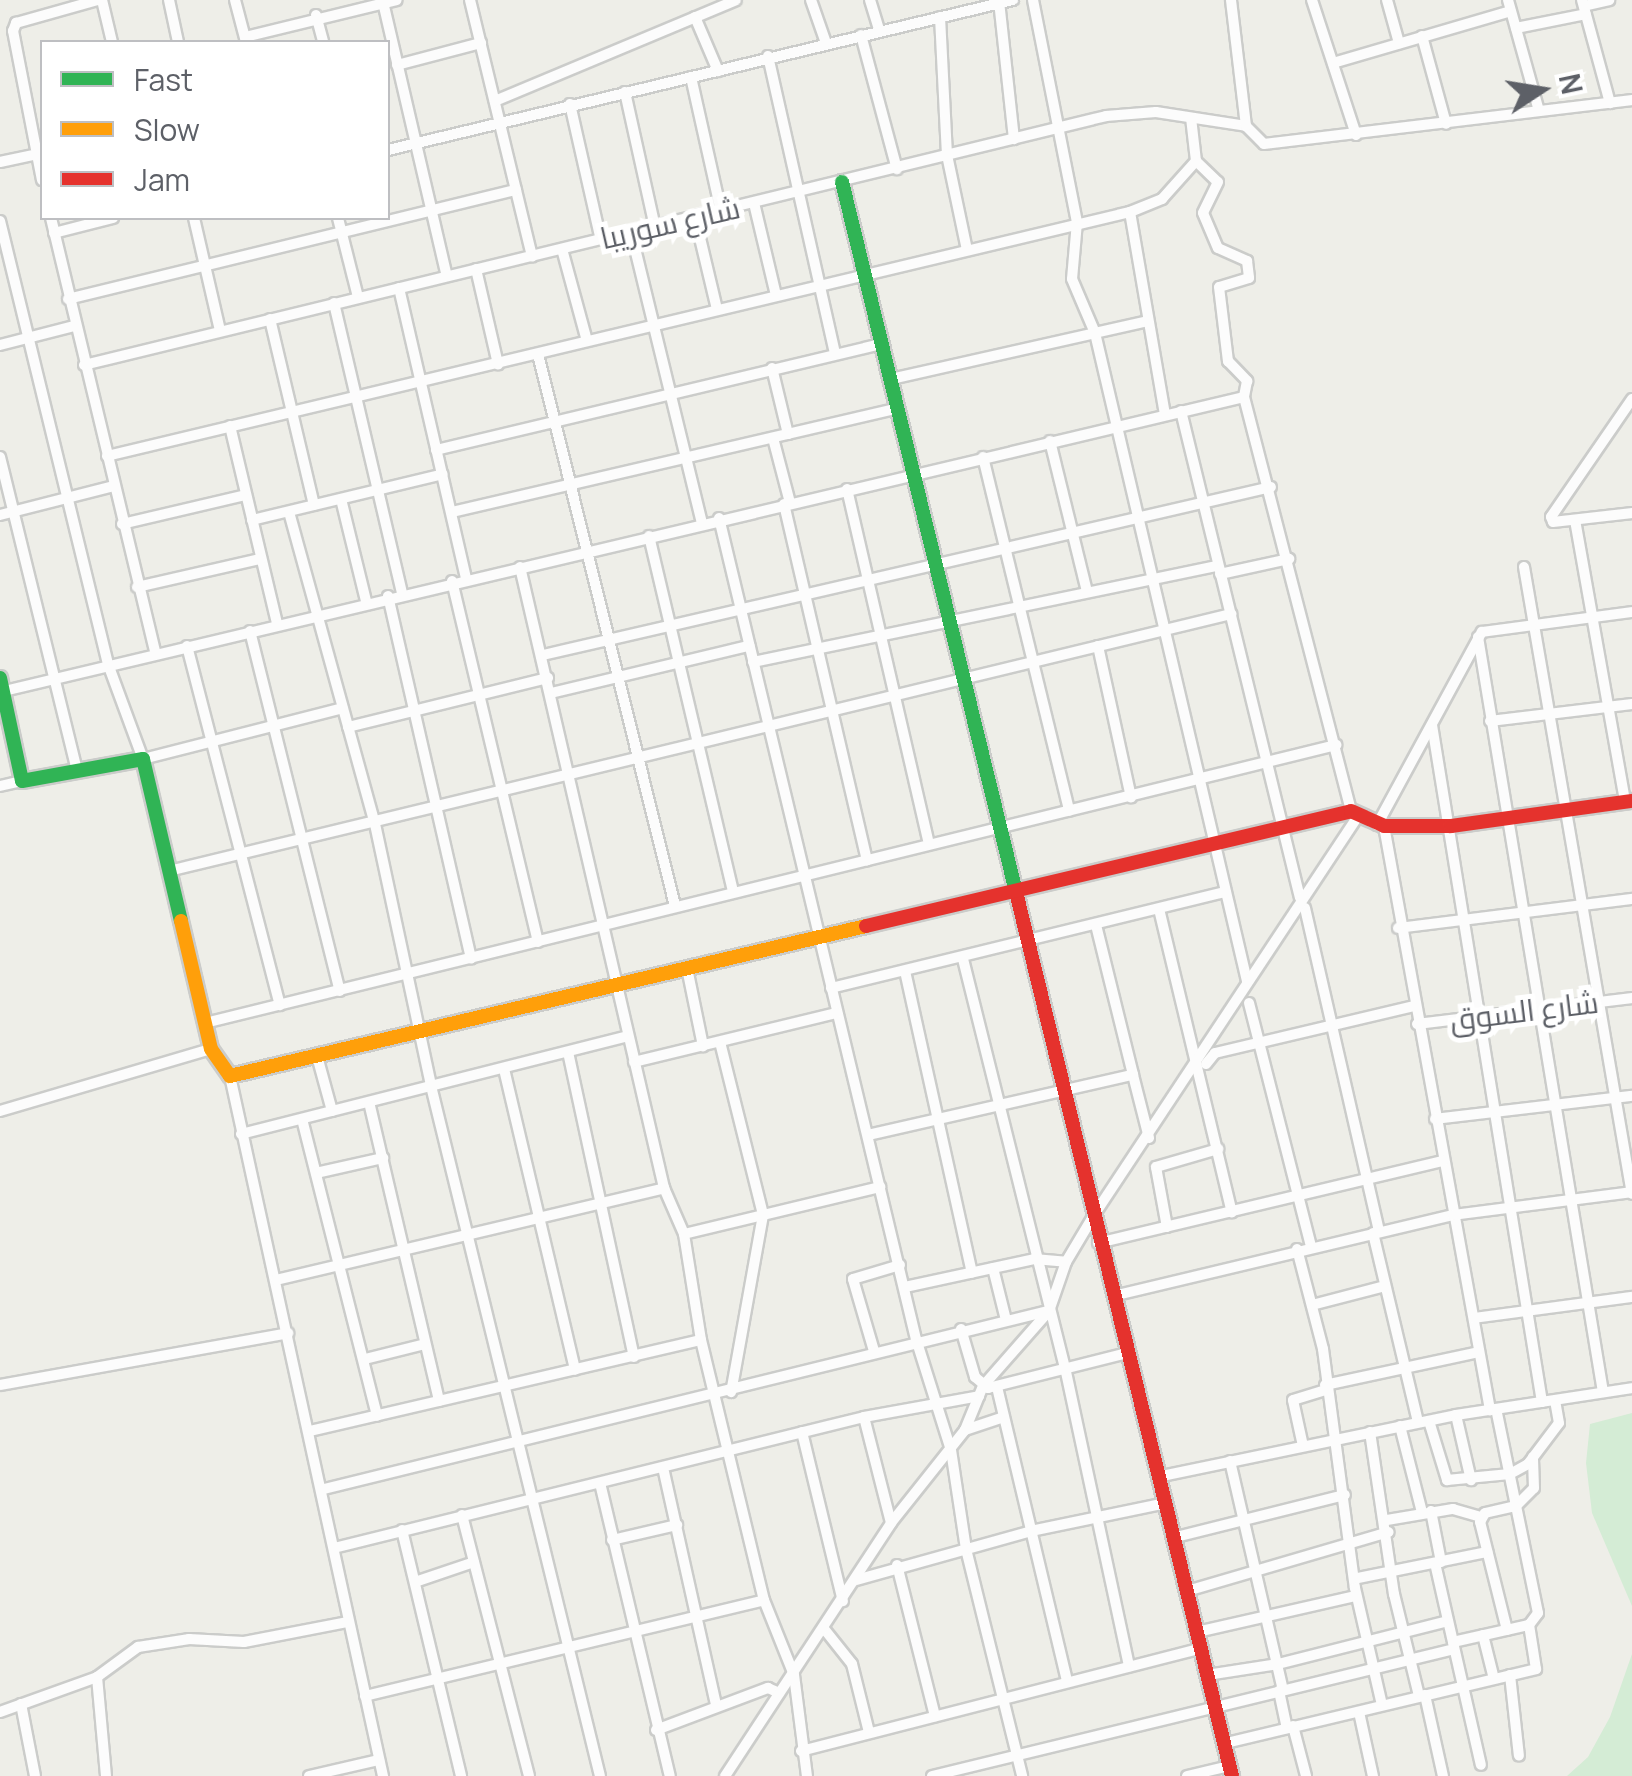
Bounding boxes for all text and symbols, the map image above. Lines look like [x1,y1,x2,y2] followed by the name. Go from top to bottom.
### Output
[40,40,390,220] legend
[1492,40,1592,140] north arrow
[134,59,193,100] text: Fast
[1551,70,1592,98] text: N
[134,109,200,150] text: Slow
[134,159,190,200] text: Jam
[597,189,743,257] street label: شارع سوريبا
[1448,984,1600,1038] street label: شارع السوق

